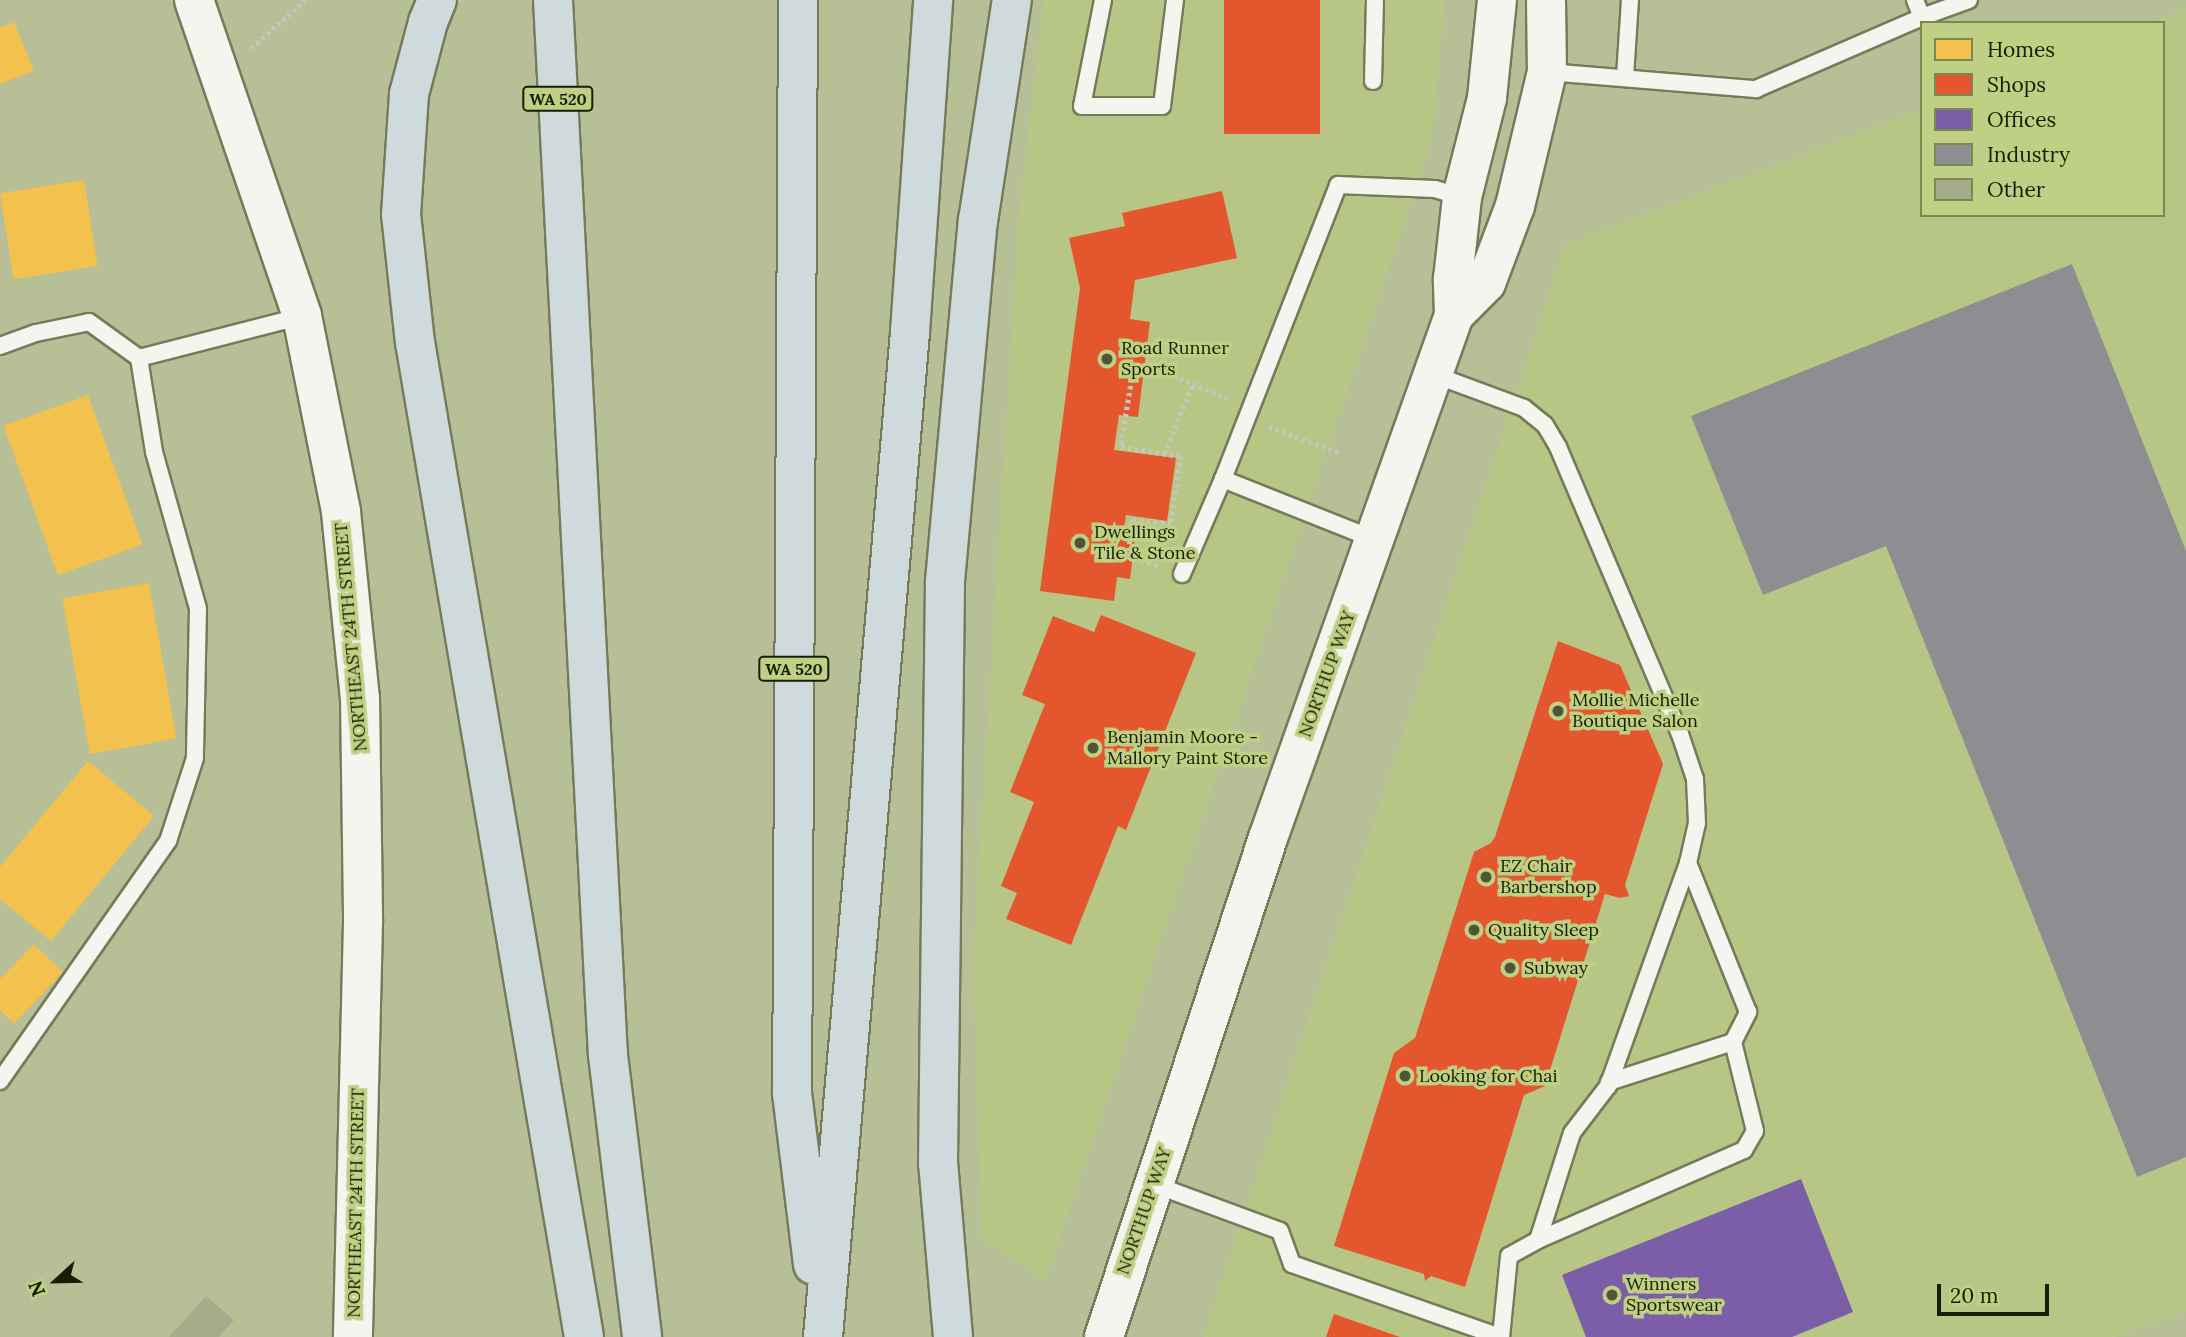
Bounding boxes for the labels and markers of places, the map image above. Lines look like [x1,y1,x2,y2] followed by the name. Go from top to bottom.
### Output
[1121,338,1229,380] place label: Road Runner Sports
[1099,351,1115,367] marker: Road Runner Sports
[1094,522,1196,564] place label: Dwellings Tile & Stone
[1072,535,1088,551] marker: Dwellings Tile & Stone
[1572,690,1700,732] place label: Mollie Michelle Boutique Salon
[1550,703,1566,719] marker: Mollie Michelle Boutique Salon
[1107,727,1268,770] place label: Benjamin Moore - Mallory Paint Store
[1085,740,1101,756] marker: Benjamin Moore - Mallory Paint Store
[1500,856,1597,898] place label: EZ Chair Barbershop
[1478,869,1494,885] marker: EZ Chair Barbershop
[1488,919,1599,941] place label: Quality Sleep
[1466,922,1482,938] marker: Quality Sleep
[1524,957,1588,979] place label: Subway
[1502,960,1518,976] marker: Subway
[1419,1065,1558,1087] place label: Looking for Chai
[1397,1068,1413,1084] marker: Looking for Chai
[1626,1274,1722,1316] place label: Winners Sportswear
[1604,1287,1620,1303] marker: Winners Sportswear

